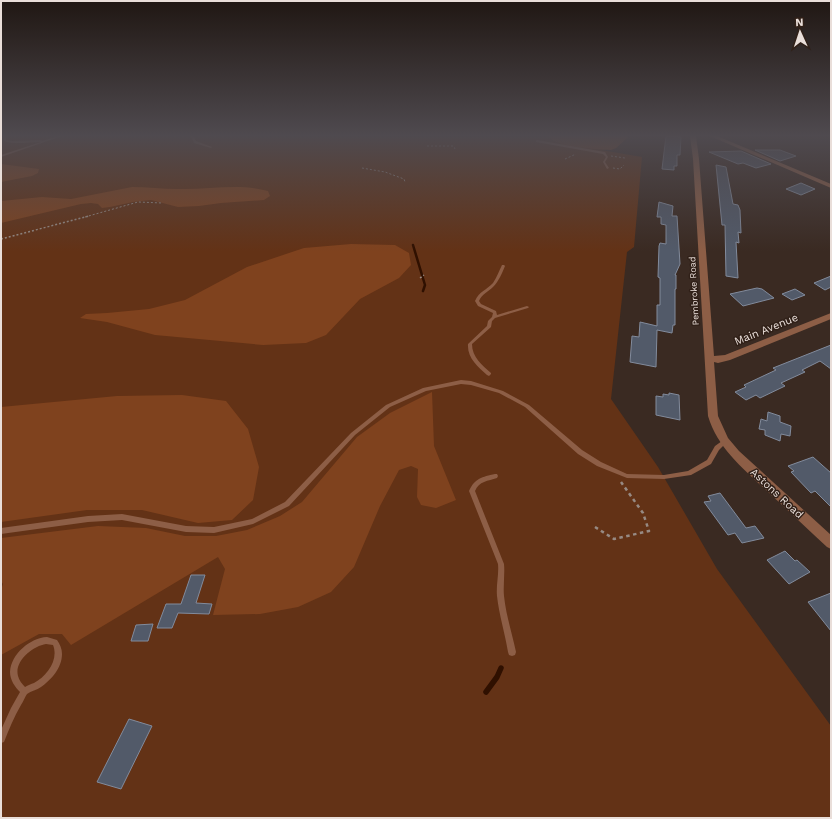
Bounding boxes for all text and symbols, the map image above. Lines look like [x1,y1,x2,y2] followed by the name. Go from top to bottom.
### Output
[780,12,820,52] north arrow
[795,16,804,29] text: N
[687,256,701,326] street label: Pembroke Road
[732,311,800,348] street label: Main Avenue
[748,466,806,521] street label: Astons Road

